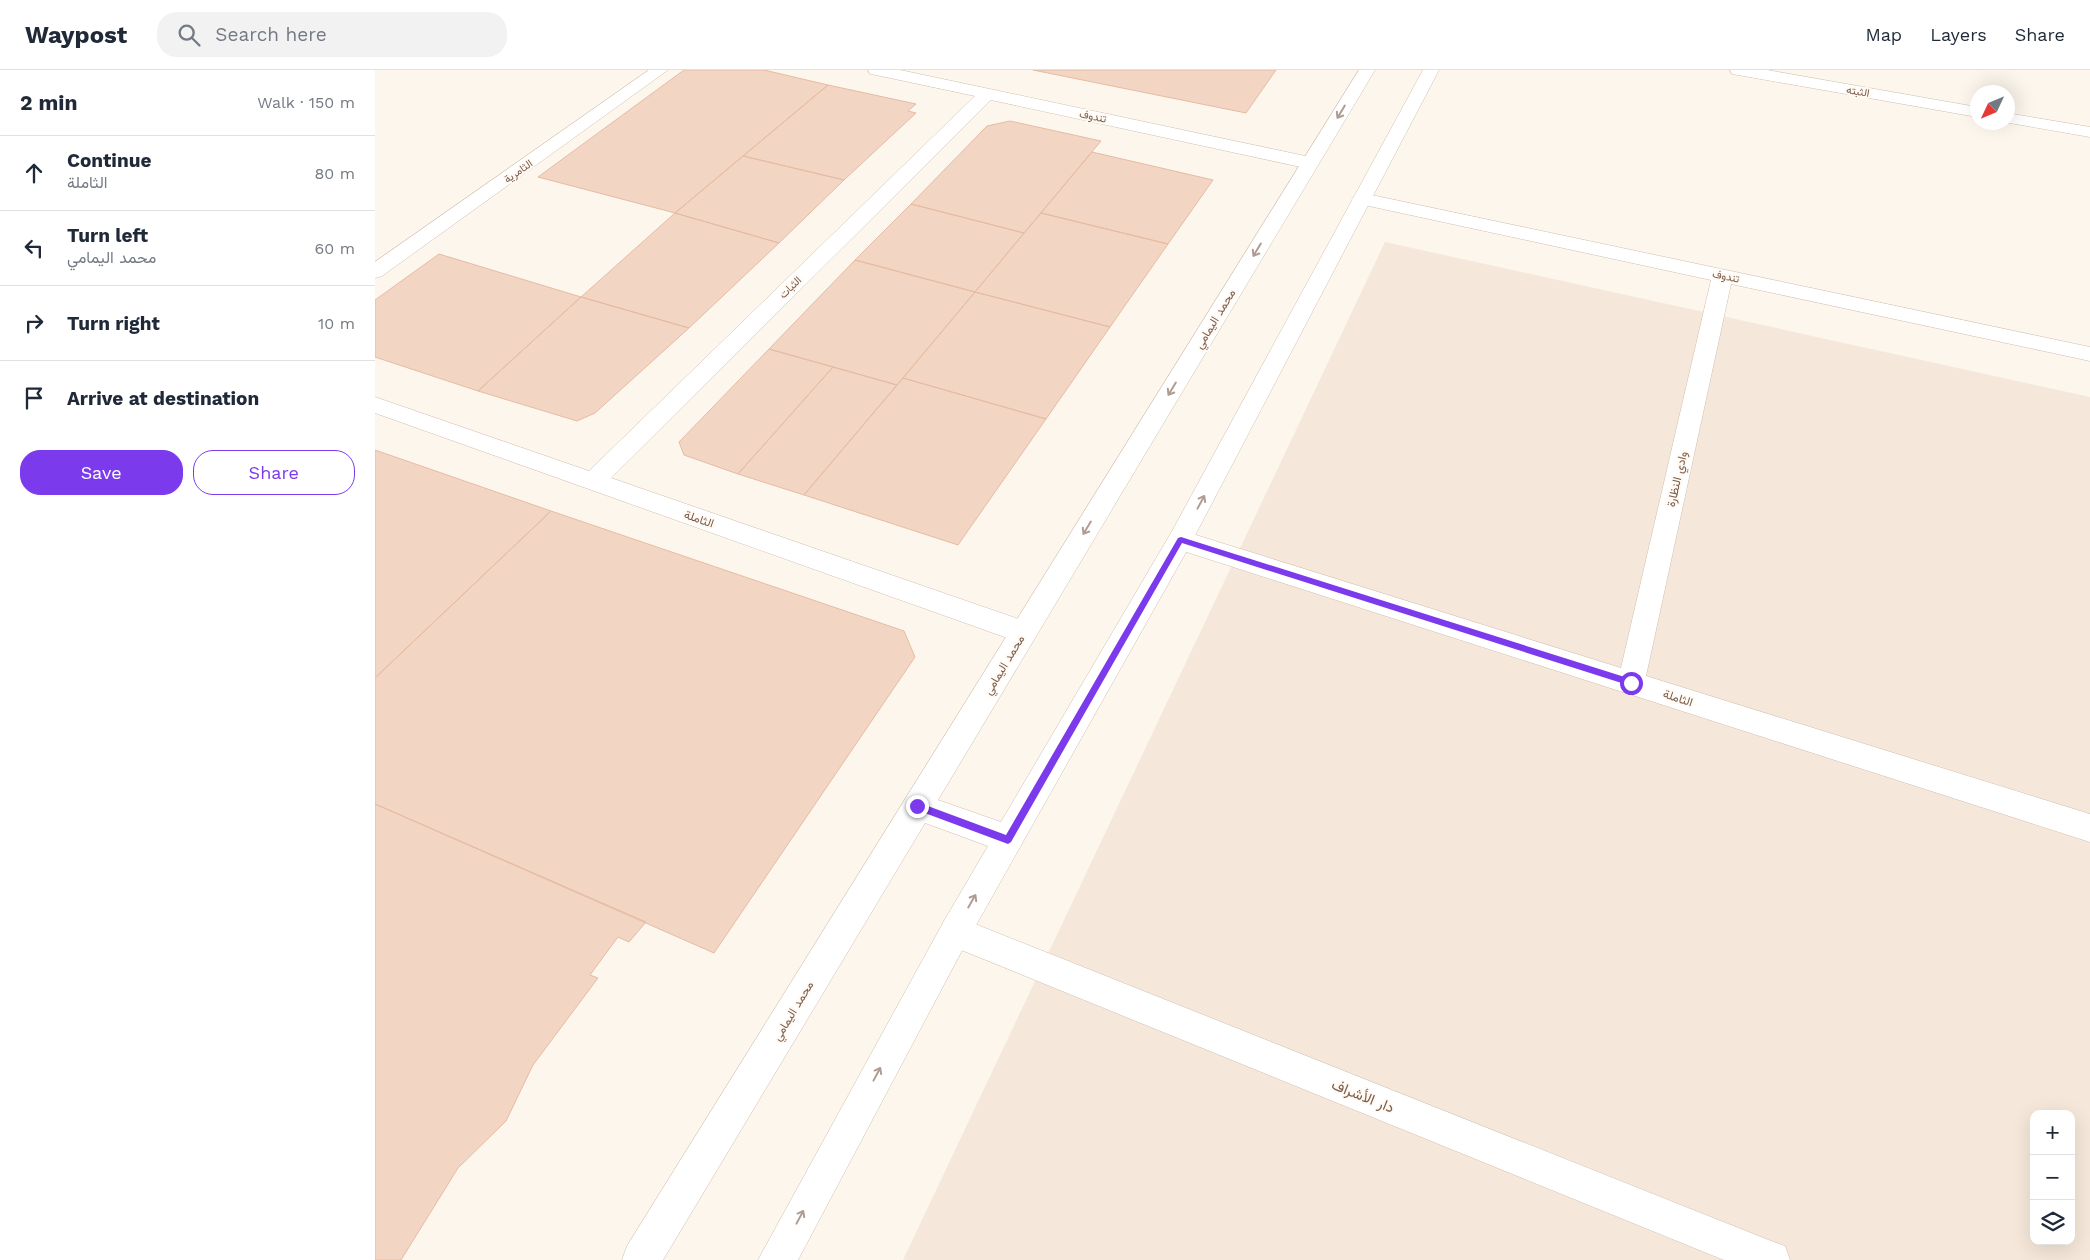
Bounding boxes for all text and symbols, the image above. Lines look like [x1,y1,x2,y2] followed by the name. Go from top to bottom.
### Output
[157,12,507,57] search box
[25,21,127,49] text: Waypost
[175,21,203,49] icon: search
[215,23,327,46] text: Search here
[1865,24,1902,45] text: Map
[1930,24,1987,45] text: Layers
[2015,24,2065,45] text: Share
[1845,83,1871,100] street label: الثبته
[1970,85,2015,130] north arrow
[20,90,77,115] text: 2 min
[257,93,355,112] text: Walk · 150 m
[1336,104,1346,118] one-way arrow
[1078,107,1108,126] street label: تندوف
[67,149,151,172] text: Continue
[501,157,535,186] street label: الثامرية
[20,159,48,187] icon: ahead
[314,164,355,183] text: 80 m
[67,173,108,192] text: الثاملة
[67,224,148,247] text: Turn left
[20,234,48,262] icon: left
[315,239,355,258] text: 60 m
[1251,243,1261,257] one-way arrow
[67,248,156,267] text: محمد اليمامي
[1711,267,1741,286] street label: تندوف
[776,274,804,301] street label: الثبات
[1192,287,1241,353] street label: محمد اليمامي
[20,309,48,337] icon: right
[67,312,160,335] text: Turn right
[318,314,355,333] text: 10 m
[1167,382,1177,396] one-way arrow
[20,384,48,412] icon: arrive
[67,387,259,410] text: Arrive at destination
[20,450,183,495] button: Save
[193,450,355,495] button: Share
[1664,450,1693,509] street label: وادي النظارة
[1197,495,1206,510] one-way arrow
[682,507,716,531] street label: الثاملة
[1082,520,1092,534] one-way arrow
[981,633,1030,699] street label: محمد اليمامي
[1620,672,1643,695] route start
[1661,687,1695,709] street label: الثاملة
[906,795,929,818] route end
[968,895,978,909] one-way arrow
[770,979,819,1045] street label: محمد اليمامي
[873,1068,883,1082] one-way arrow
[1329,1075,1397,1117] street label: دار الأشراف
[2030,1110,2075,1245] map controls
[2030,1110,2075,1155] button: +
[2030,1155,2075,1200] button: −
[2030,1200,2075,1245] button: layers
[796,1210,805,1225] one-way arrow

